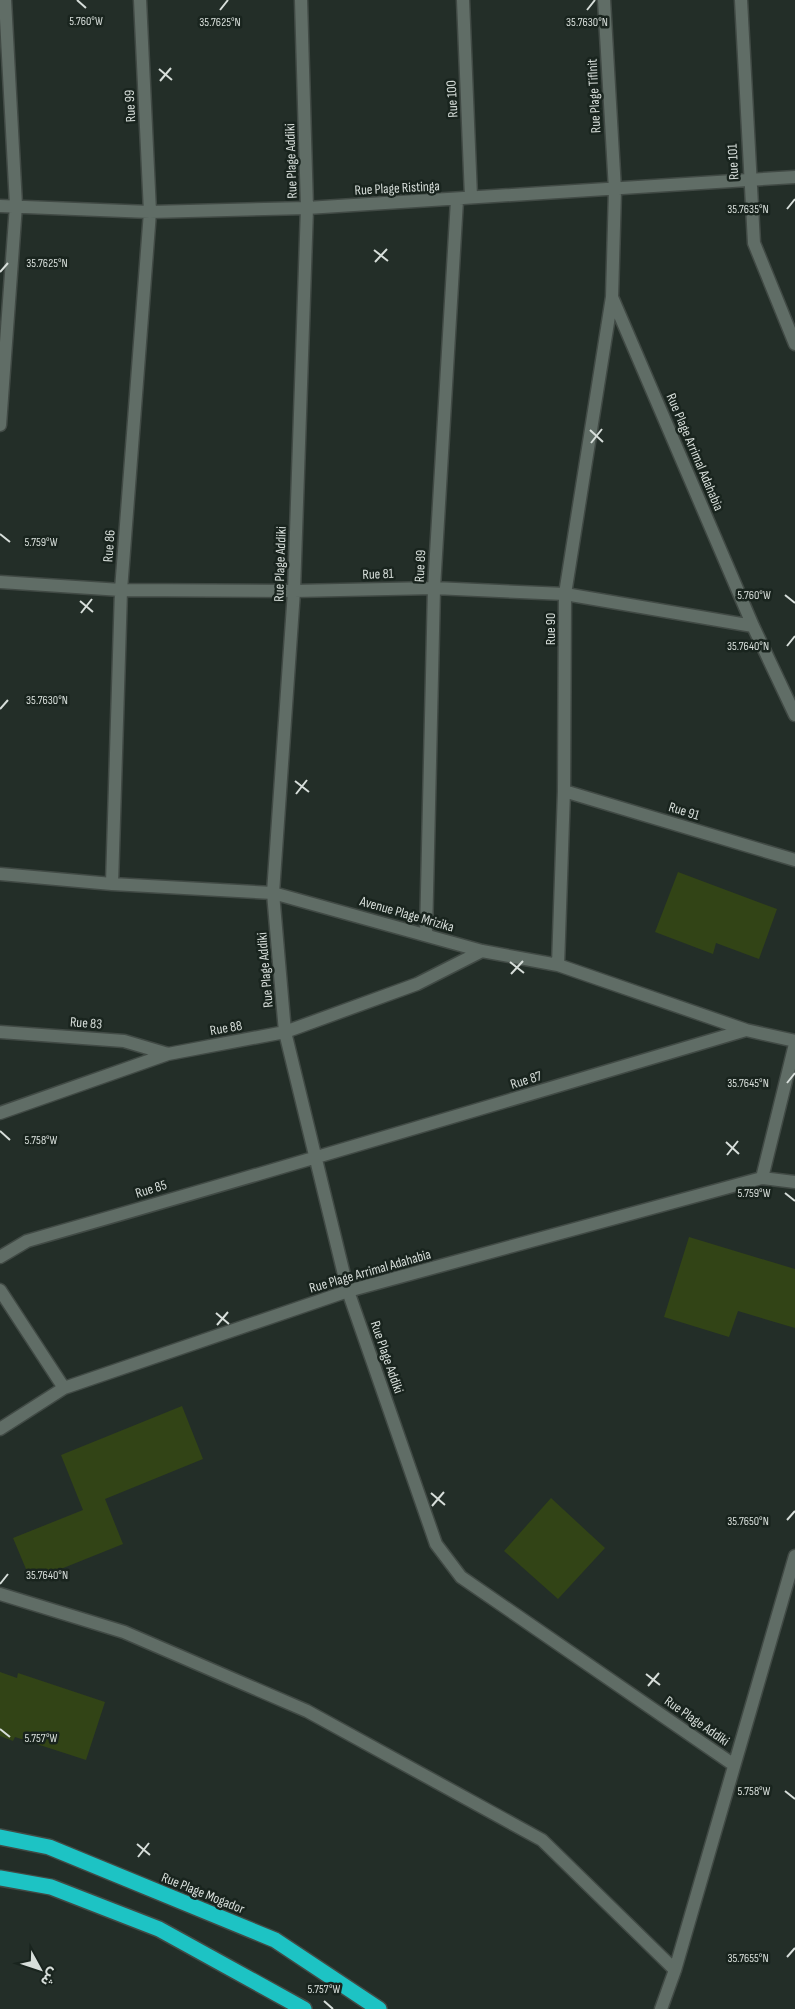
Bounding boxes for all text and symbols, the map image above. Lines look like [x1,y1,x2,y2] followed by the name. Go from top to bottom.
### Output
[69,14,103,29] text: 5.760°W
[199,15,241,30] text: 35.7625°N
[566,15,608,30] text: 35.7630°N
[584,58,604,134] street label: Rue Plage Tiflnit
[443,80,461,118] street label: Rue 100
[121,89,139,123] street label: Rue 99
[281,123,301,199] street label: Rue Plage Addiki
[724,143,742,181] street label: Rue 101
[354,177,440,199] street label: Rue Plage Ristinga
[727,202,769,217] text: 35.7635°N
[26,256,68,271] text: 35.7625°N
[663,391,727,513] street label: Rue Plage Arrimal Adahabia
[270,526,290,602] street label: Rue Plage Addiki
[99,529,119,563] street label: Rue 86
[24,535,58,550] text: 5.759°W
[411,549,429,583] street label: Rue 89
[362,565,394,583] street label: Rue 81
[737,588,771,603] text: 5.760°W
[542,613,559,645] street label: Rue 90
[727,639,769,654] text: 35.7640°N
[26,693,68,708] text: 35.7630°N
[667,798,702,824] street label: Rue 91
[357,892,456,936] street label: Avenue Plage Mrizika
[253,932,277,1008] street label: Rue Plage Addiki
[69,1013,103,1033] street label: Rue 83
[209,1017,243,1039] street label: Rue 88
[508,1067,544,1093] street label: Rue 87
[727,1076,769,1091] text: 35.7645°N
[25,1133,58,1148] text: 5.758°W
[133,1176,169,1202] street label: Rue 85
[737,1186,771,1201] text: 5.759°W
[307,1245,433,1297] street label: Rue Plage Arrimal Adahabia
[367,1319,407,1395] street label: Rue Plage Addiki
[727,1514,769,1529] text: 35.7650°N
[26,1568,68,1583] text: 35.7640°N
[661,1692,733,1750] street label: Rue Plage Addiki
[25,1731,58,1746] text: 5.757°W
[738,1784,771,1799] text: 5.758°W
[159,1869,247,1917] street label: Rue Plage Mogador
[15,1944,65,1994] north arrow
[727,1951,769,1966] text: 35.7655°N
[37,1964,62,1990] text: ش
[308,1982,341,1997] text: 5.757°W

